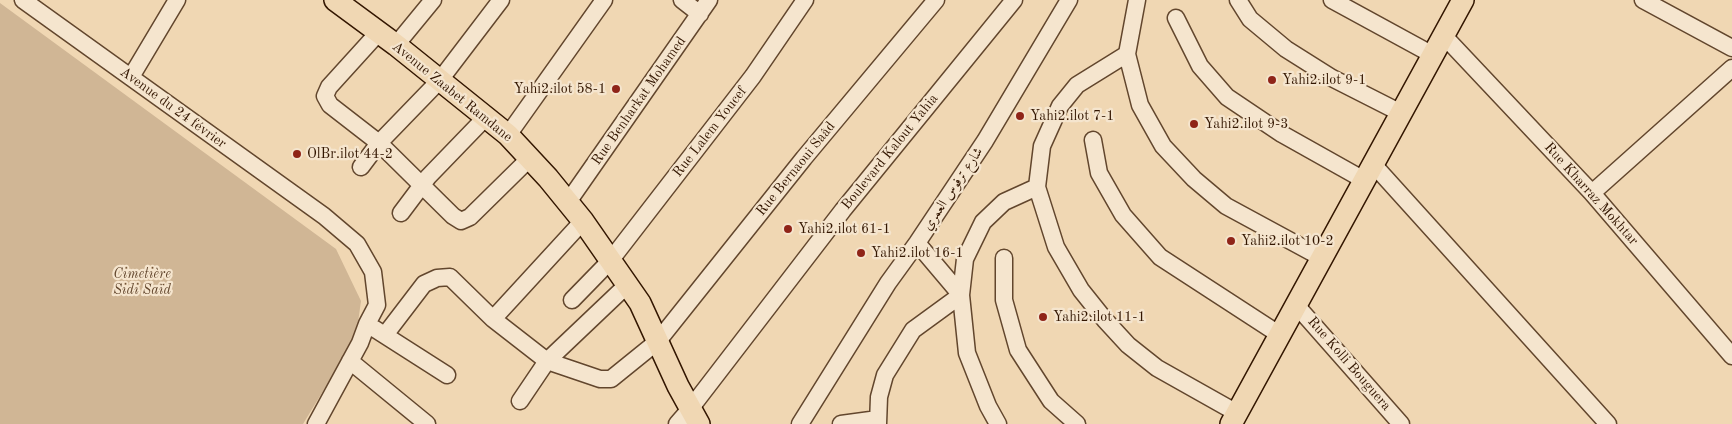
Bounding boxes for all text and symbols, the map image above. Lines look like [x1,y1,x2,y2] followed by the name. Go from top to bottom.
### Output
[588,34,690,168] street label: Rue Benharkat Mohamed
[388,38,516,146] street label: Avenue Zaabet Ramdane
[117,64,229,152] street label: Avenue du 24 février
[1282,72,1366,88] place label: Yahi2.ilot 9-1
[1266,74,1278,86] marker: Yahi2.ilot 9-1
[513,81,606,97] place label: Yahi2.ilot 58-1
[610,83,622,95] marker: Yahi2.ilot 58-1
[669,83,751,181] street label: Rue Lalem Youcef
[838,91,942,213] street label: Boulevard Kalout Yahia
[1030,108,1114,124] place label: Yahi2.ilot 7-1
[1014,110,1026,122] marker: Yahi2.ilot 7-1
[1204,116,1288,132] place label: Yahi2.ilot 9-3
[1188,118,1200,130] marker: Yahi2.ilot 9-3
[753,119,839,219] street label: Rue Bernaoui Saâd
[1540,139,1642,249] street label: Rue Kharraz Mokhtar
[919,144,987,234] street label: شارع ترفوس العمري
[307,146,393,162] place label: OlBr.ilot 44-2
[291,148,303,160] marker: OlBr.ilot 44-2
[798,221,891,237] place label: Yahi2.ilot 61-1
[782,223,794,235] marker: Yahi2.ilot 61-1
[1241,233,1334,249] place label: Yahi2.ilot 10-2
[1225,235,1237,247] marker: Yahi2.ilot 10-2
[871,245,964,261] place label: Yahi2.ilot 16-1
[855,247,867,259] marker: Yahi2.ilot 16-1
[113,266,171,298] park label: Cimetière Sidi Saïd
[1053,309,1146,325] place label: Yahi2.ilot 11-1
[1037,311,1049,323] marker: Yahi2.ilot 11-1
[1304,314,1394,414] street label: Rue Kolli Bouguera

